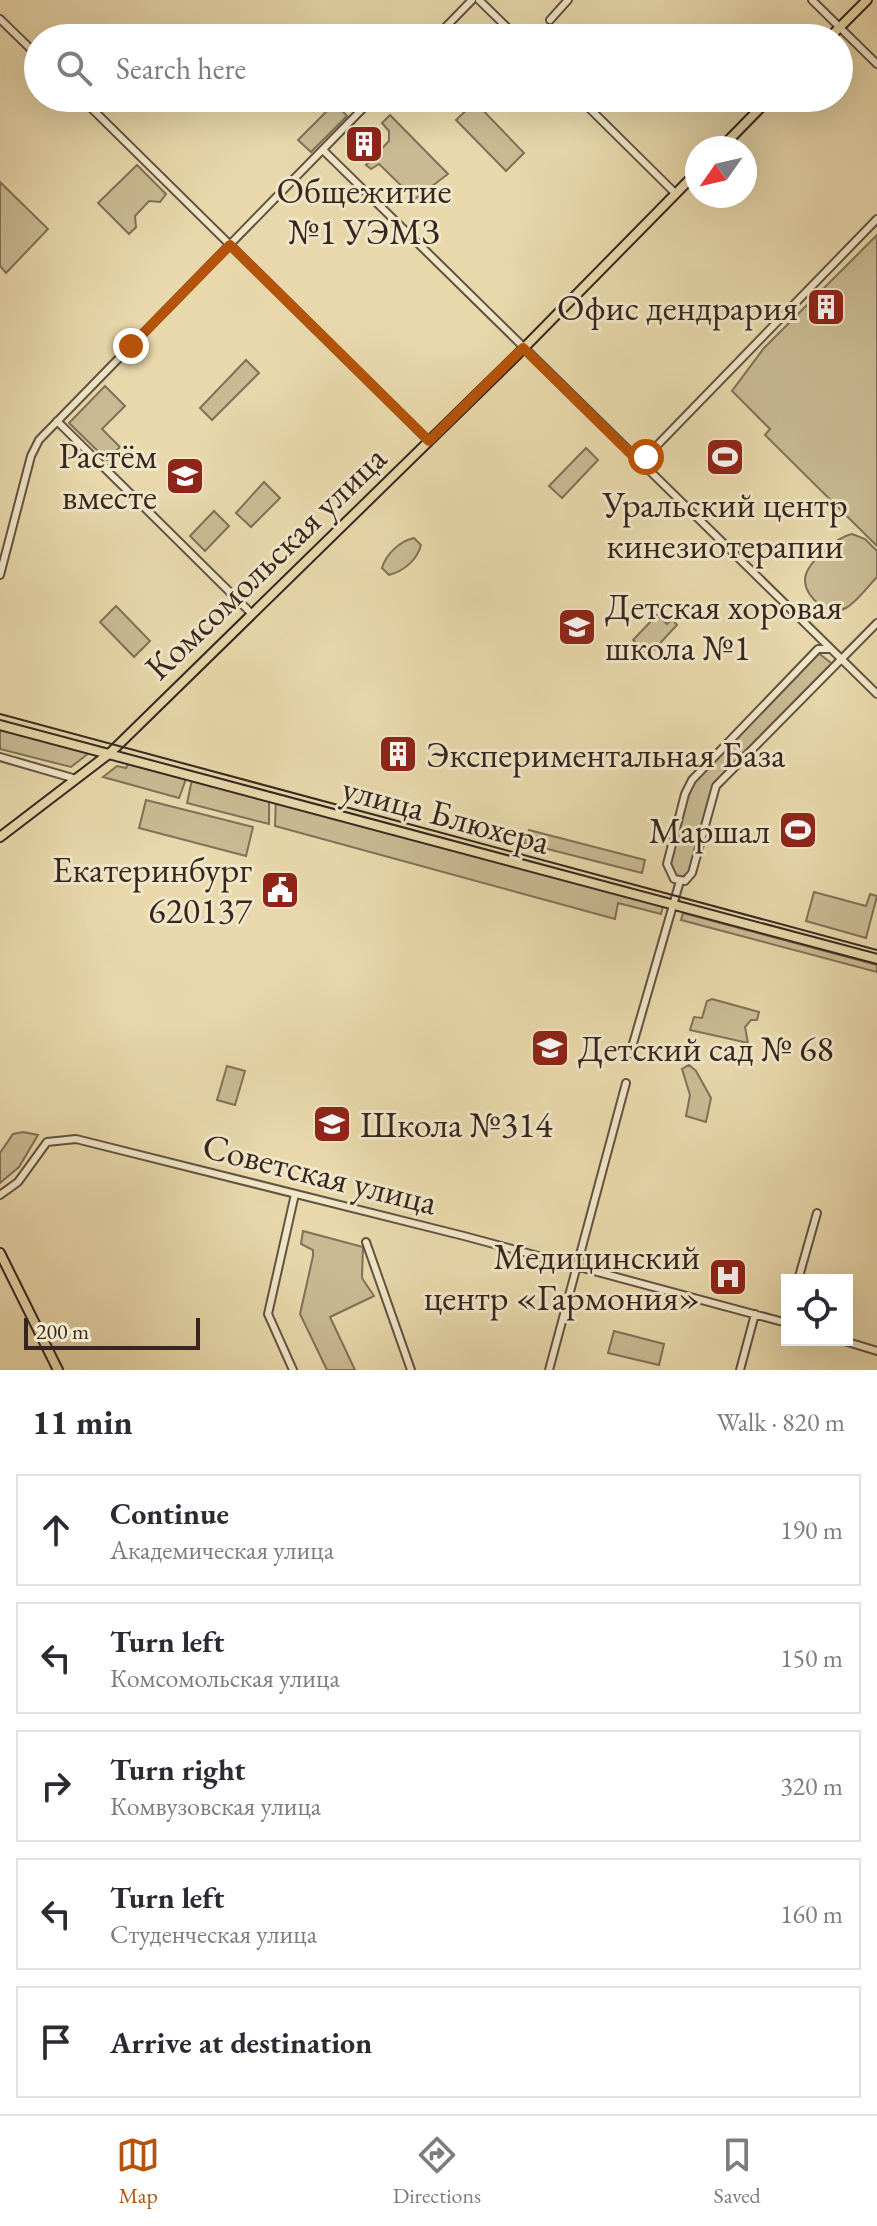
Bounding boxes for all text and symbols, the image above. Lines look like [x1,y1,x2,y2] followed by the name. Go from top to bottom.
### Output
[24,24,853,112] search box
[52,46,96,90] icon: search
[116,49,246,88] text: Search here
[343,123,385,165] building icon: Общежитие №1 УЭМЗ
[685,136,757,208] north arrow
[277,167,451,255] place label: Общежитие №1 УЭМЗ
[557,284,798,331] place label: Офис дендрария
[805,286,847,328] building icon: Офис дендрария
[113,328,149,364] route end
[59,432,157,520] place label: Растём вместе
[135,434,397,690] street label: Комсомольская улица
[704,436,746,478] sports icon: Уральский центр кинезиотерапии
[628,439,664,475] route start
[164,455,206,497] school or university icon: Растём вместе
[601,481,848,569] place label: Уральский центр кинезиотерапии
[605,583,842,671] place label: Детская хоровая школа №1
[556,606,598,648] school or university icon: Детская хоровая школа №1
[426,731,786,778] place label: Экспериментальная База
[377,733,419,775] building icon: Экспериментальная База
[337,764,555,865] street label: улица Блюхера
[649,807,770,854] place label: Маршал
[777,809,819,851] sports icon: Маршал
[52,846,253,934] place label: Екатеринбург 620137
[259,869,301,911] public building icon: Екатеринбург 620137
[578,1025,834,1072] place label: Детский сад № 68
[529,1027,571,1069] school or university icon: Детский сад № 68
[360,1101,553,1148] place label: Школа №314
[311,1103,353,1145] school or university icon: Школа №314
[198,1122,443,1225] street label: Советская улица
[424,1233,700,1321] place label: Медицинский центр «Гармония»
[707,1256,749,1298] hospital icon: Медицинский центр «Гармония»
[781,1274,853,1346] map controls
[781,1274,853,1346] button: locate
[24,1314,200,1350] scale bar
[36,1317,89,1346] text: 200 m
[32,1400,133,1444] text: 11 min
[717,1405,845,1439] text: Walk · 820 m
[110,1494,229,1533] text: Continue
[34,1508,78,1552] icon: ahead
[780,1513,843,1547] text: 190 m
[110,1533,334,1567] text: Академическая улица
[110,1622,224,1661] text: Turn left
[34,1636,78,1680] icon: left
[780,1641,843,1675] text: 150 m
[110,1661,340,1695] text: Комсомольская улица
[110,1750,246,1789] text: Turn right
[34,1764,78,1808] icon: right
[780,1769,843,1803] text: 320 m
[110,1789,321,1823] text: Комвузовская улица
[110,1878,224,1917] text: Turn left
[34,1892,78,1936] icon: left
[780,1897,843,1931] text: 160 m
[110,1917,317,1951] text: Студенческая улица
[34,2020,78,2064] icon: arrive
[110,2023,372,2062] text: Arrive at destination
[116,2133,160,2210] tab: Map
[393,2133,481,2210] tab: Directions
[714,2133,761,2210] tab: Saved

